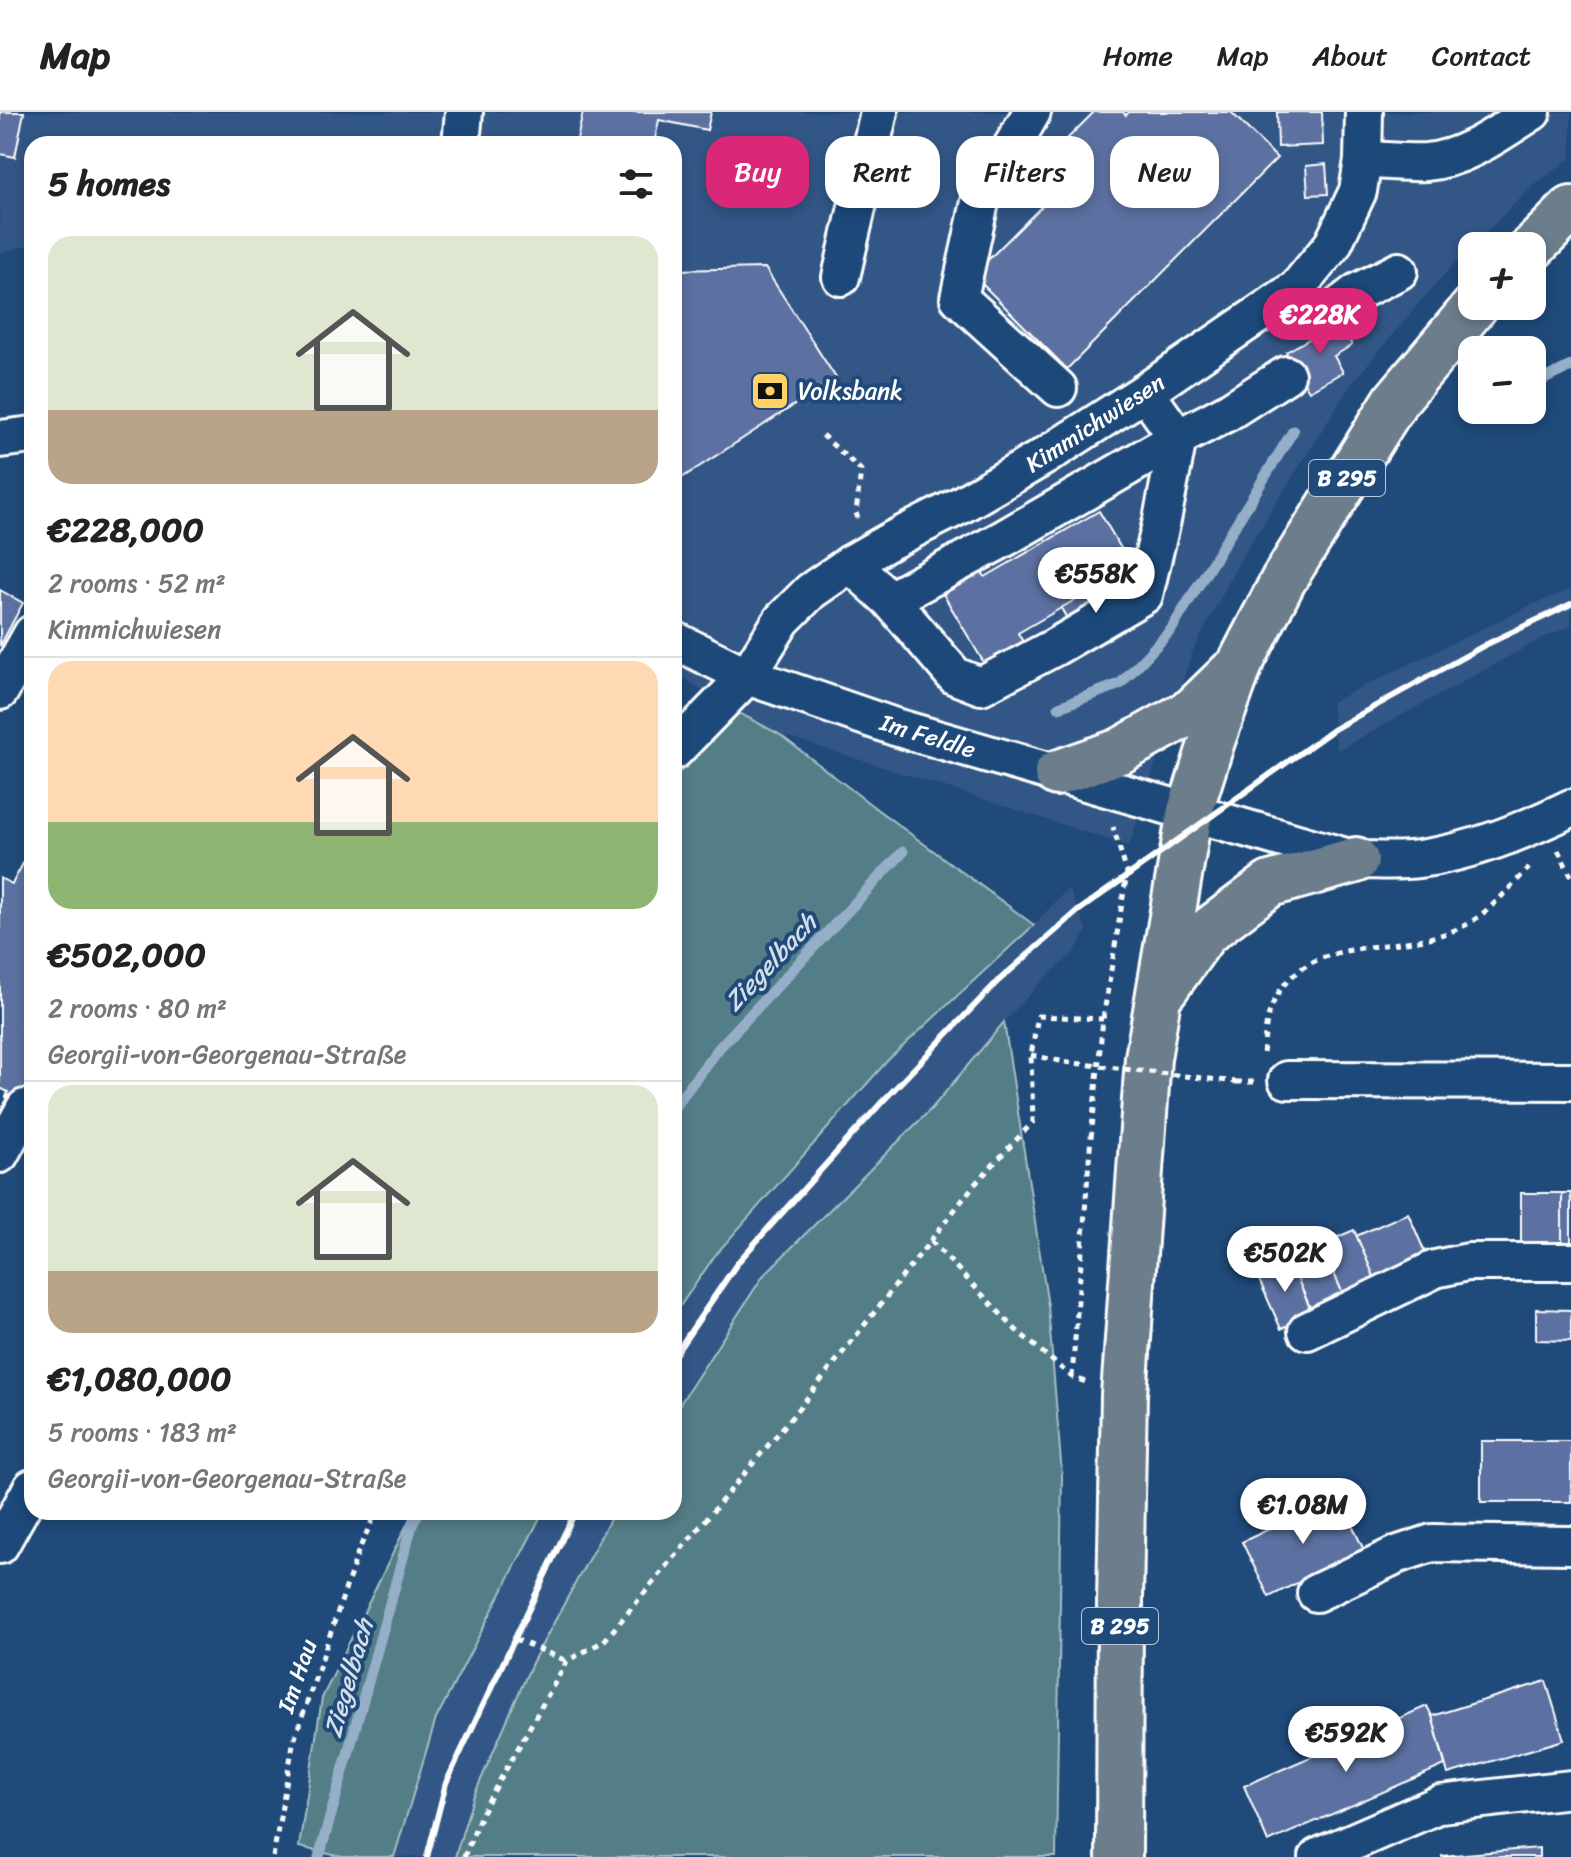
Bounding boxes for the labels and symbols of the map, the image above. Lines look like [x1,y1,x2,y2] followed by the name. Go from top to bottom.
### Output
[1264,288,1376,356] pin: €228K
[1017,362,1174,484] street label: Kimmichwiesen
[749,370,791,412] bank icon: Volksbank
[798,370,903,412] place label: Volksbank
[1309,460,1385,496] road number: B 295
[1040,547,1152,615] pin: €558K
[874,701,981,770] street label: Im Feldle
[712,900,830,1022] water label: Ziegelbach
[1229,1226,1341,1294] pin: €502K
[1238,1478,1368,1546] pin: €1.08M
[1082,1608,1158,1644] road number: B 295
[309,1611,387,1743] water label: Ziegelbach
[264,1633,329,1720] street label: Im Hau
[1290,1706,1402,1774] pin: €592K

